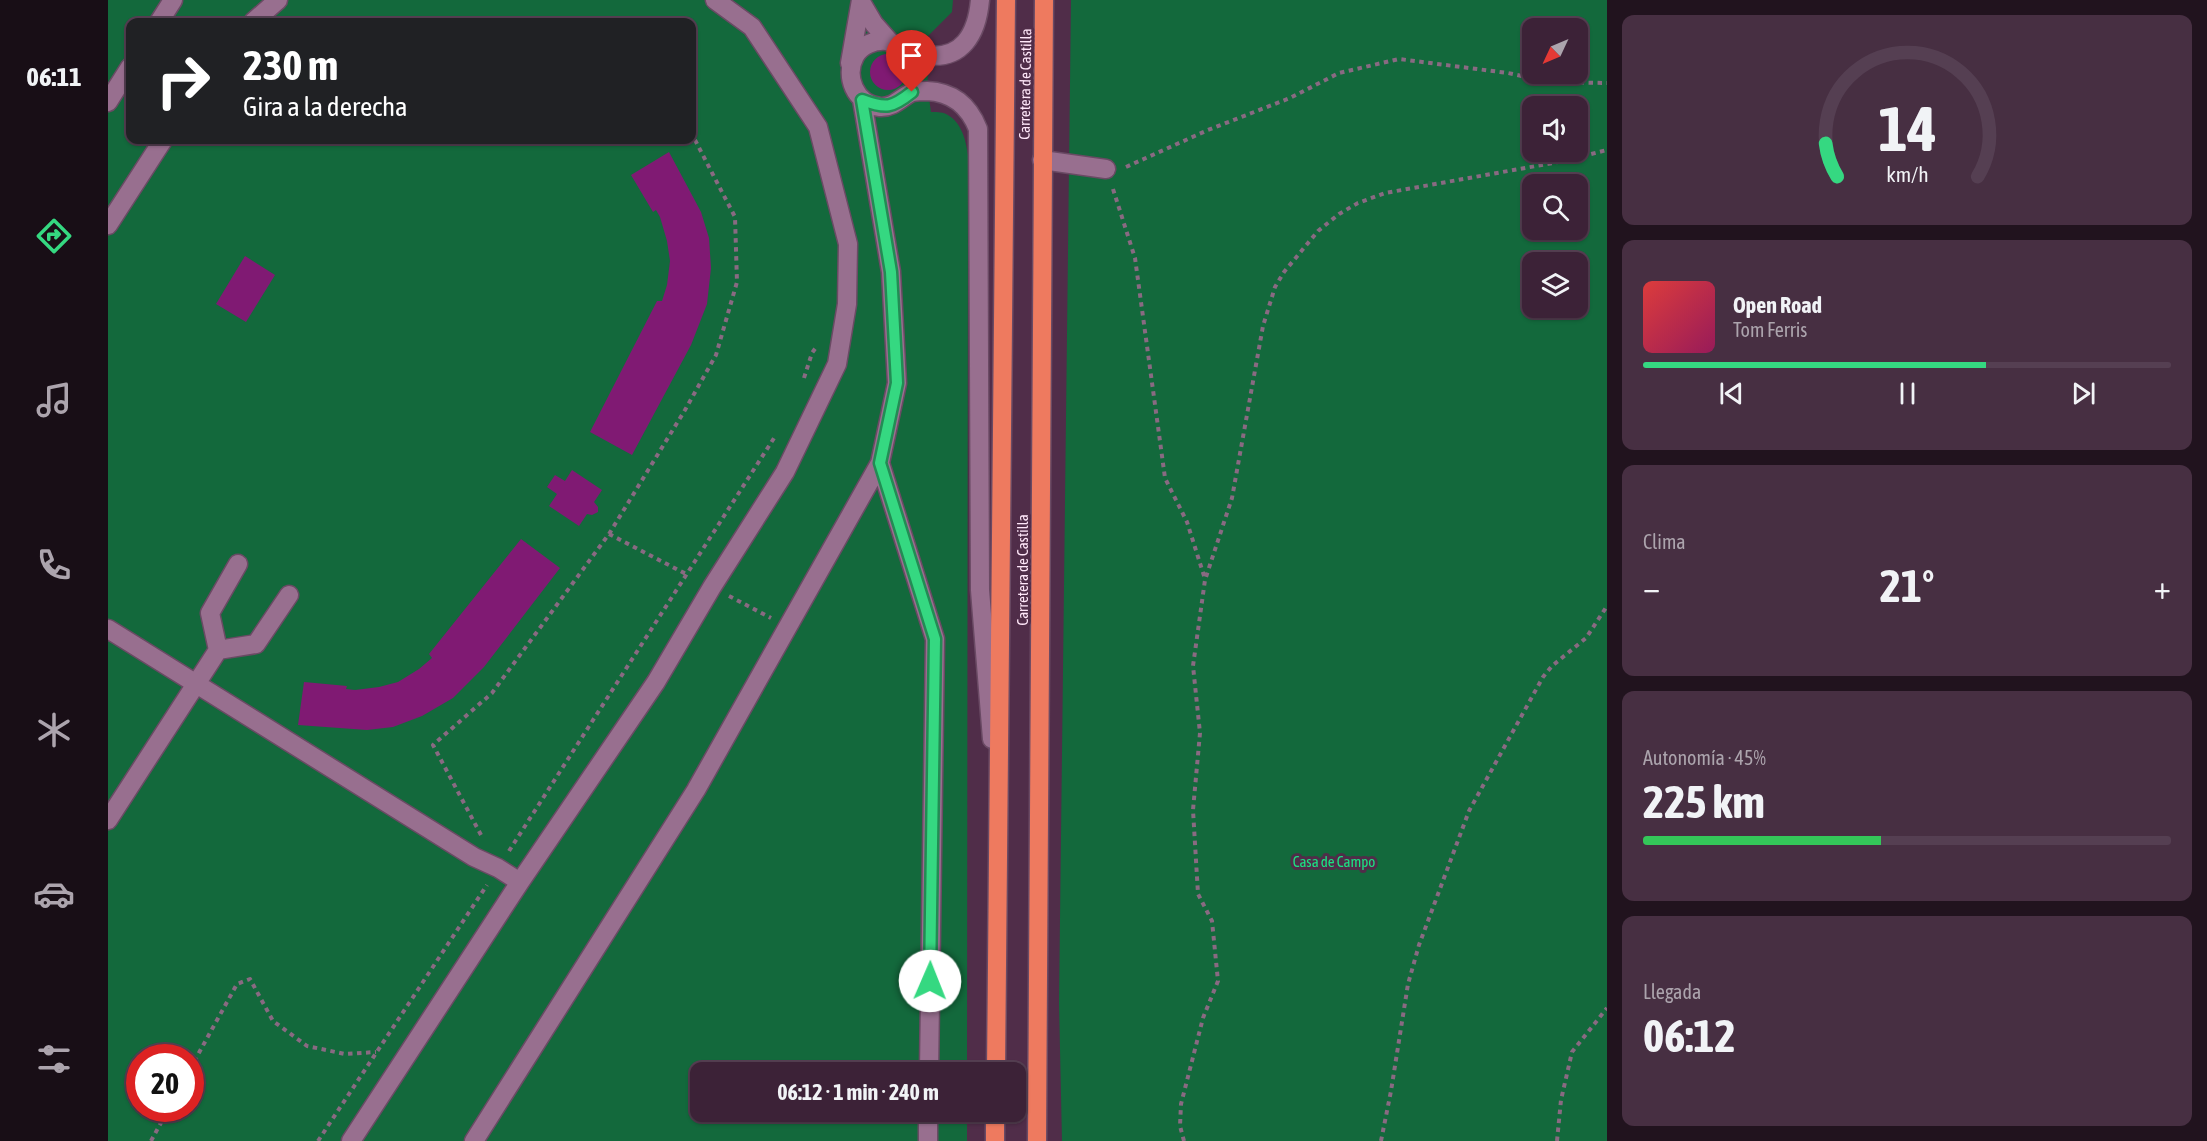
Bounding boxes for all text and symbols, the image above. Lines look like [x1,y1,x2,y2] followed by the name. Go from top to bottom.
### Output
[1522,18,1588,84] north arrow
[1522,18,1588,318] map controls
[1016,28,1034,140] street label: Carretera de Castilla
[886,30,937,92] pin
[895,39,928,72] icon: arrive
[243,41,338,89] text: 230 m
[144,42,222,120] icon: right
[26,61,82,92] text: 06:11
[243,91,408,122] text: Gira a la derecha
[1878,93,1936,164] text: 14
[1522,96,1588,162] button: sound
[1886,162,1928,187] text: km/h
[1522,174,1588,240] button: search
[33,215,75,257] icon: directions
[1522,252,1588,318] button: layers
[1733,292,1822,318] text: Open Road
[1733,318,1807,341] text: Tom Ferris
[1715,377,1748,410] icon: previous
[1891,377,1924,410] icon: pause
[2067,377,2100,410] icon: next
[33,379,75,421] icon: music
[1014,514,1031,626] street label: Carretera de Castilla
[1643,530,1686,553] text: Clima
[33,544,75,586] icon: phone
[1880,560,1934,612] text: 21°
[1643,568,1660,606] text: −
[2154,568,2171,606] text: +
[33,709,75,751] icon: climate
[1643,746,1766,769] text: Autonomía · 45%
[1643,776,1765,828] text: 225 km
[1293,853,1375,870] park label: Casa de Campo
[33,873,75,915] icon: car
[898,949,962,1013] position arrow
[1643,980,1701,1003] text: Llegada
[1643,1010,1736,1062] text: 06:12
[33,1038,75,1080] icon: filters
[126,1044,204,1122] speed limit sign: 20
[777,1079,939,1105] text: 06:12 · 1 min · 240 m

